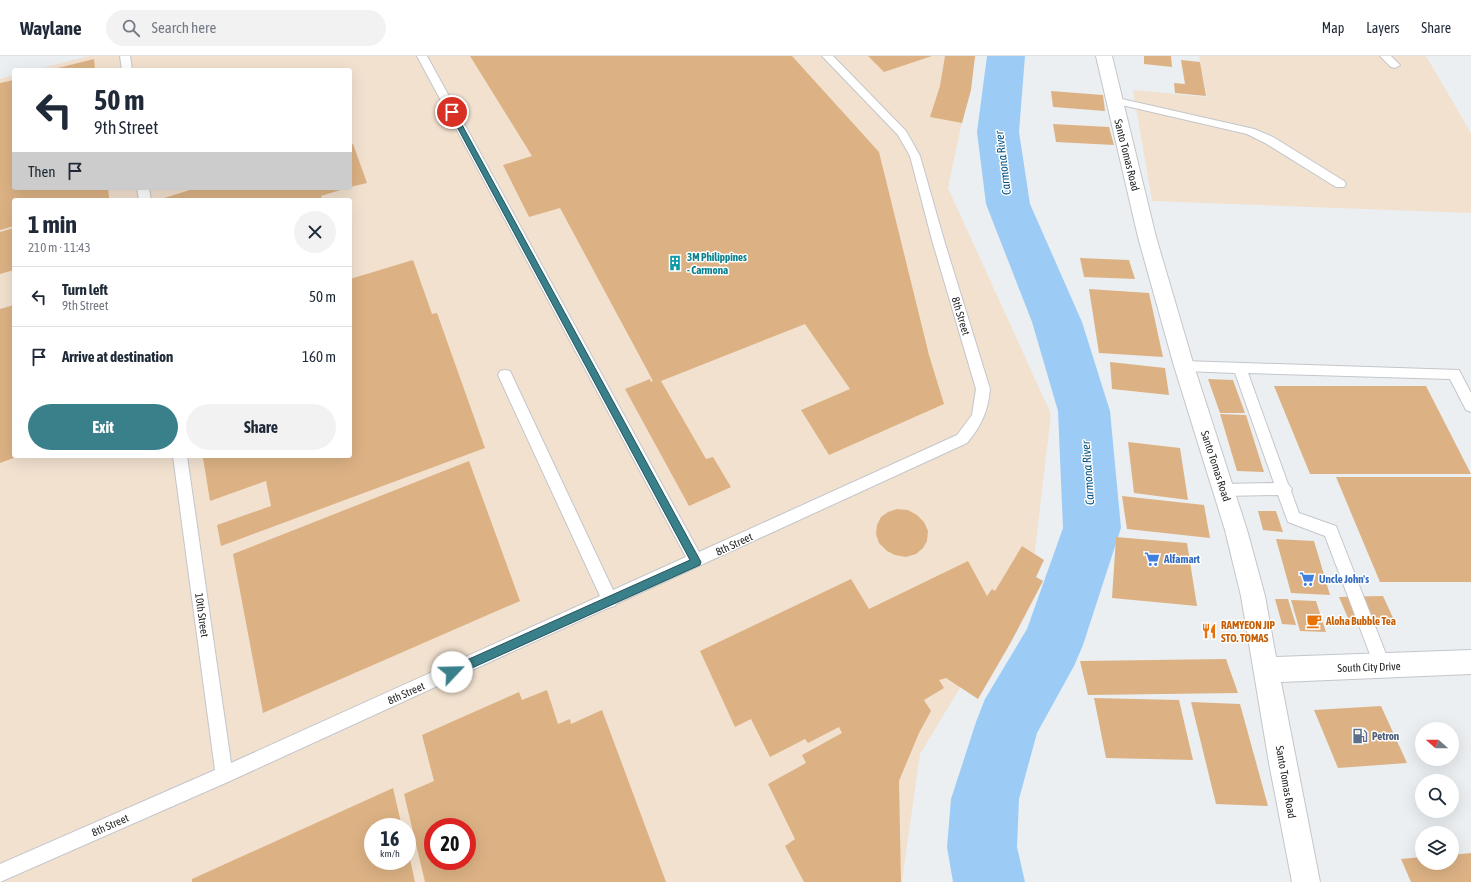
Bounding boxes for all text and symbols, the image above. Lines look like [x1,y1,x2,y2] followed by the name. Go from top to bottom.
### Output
[106,10,386,46] search box
[20,17,82,39] text: Waylane
[120,17,142,39] icon: search
[152,19,216,36] text: Search here
[1322,20,1344,36] text: Map
[1366,20,1399,36] text: Layers
[1421,20,1451,36] text: Share
[28,84,80,136] icon: left
[94,84,144,116] text: 50 m
[435,95,469,129] pin
[441,101,463,123] icon: arrive
[94,117,158,138] text: 9th Street
[1112,118,1142,192] street label: Santo Tomas Road
[992,130,1014,196] water label: Carmona River
[64,160,86,182] icon: arrive
[28,163,56,180] text: Then
[28,211,77,238] text: 1 min
[294,211,336,253] button: close
[28,240,91,255] text: 210 m · 11:43
[687,251,747,276] place label: 3M Philippines - Carmona
[666,254,684,272] building icon: 3M Philippines - Carmona
[62,281,108,298] text: Turn left
[28,286,50,308] icon: left
[309,288,336,305] text: 50 m
[950,295,972,337] street label: 8th Street
[62,298,108,313] text: 9th Street
[28,346,50,368] icon: arrive
[62,348,173,365] text: Arrive at destination
[302,348,336,365] text: 160 m
[28,404,178,450] button: Exit
[186,404,336,450] button: Share
[1199,429,1233,503] street label: Santo Tomas Road
[1079,440,1097,506] water label: Carmona River
[714,530,754,558] street label: 8th Street
[1143,550,1161,568] supermarket icon: Alfamart
[1163,553,1201,565] place label: Alfamart
[1298,570,1316,588] supermarket icon: Uncle John's
[1319,573,1369,585] place label: Uncle John's
[193,592,211,638] street label: 10th Street
[1305,612,1323,630] cafe icon: Aloha Bubble Tea
[1325,615,1396,627] place label: Aloha Bubble Tea
[1221,619,1276,644] place label: RAMYEON JIP STO. TOMAS
[1200,622,1218,640] restaurant icon: RAMYEON JIP STO. TOMAS
[431,651,473,693] position arrow
[1337,660,1401,674] street label: South City Drive
[386,680,426,706] street label: 8th Street
[1415,722,1459,766] north arrow
[1415,722,1459,870] map controls
[1351,727,1369,745] fuel station icon: Petron
[1372,730,1399,742] place label: Petron
[1274,745,1298,819] street label: Santo Tomas Road
[1415,774,1459,818] button: search
[90,812,130,838] street label: 8th Street
[424,818,476,870] speed limit sign: 20
[1415,826,1459,870] button: layers
[381,827,399,850] text: 16
[380,848,400,859] text: km/h

